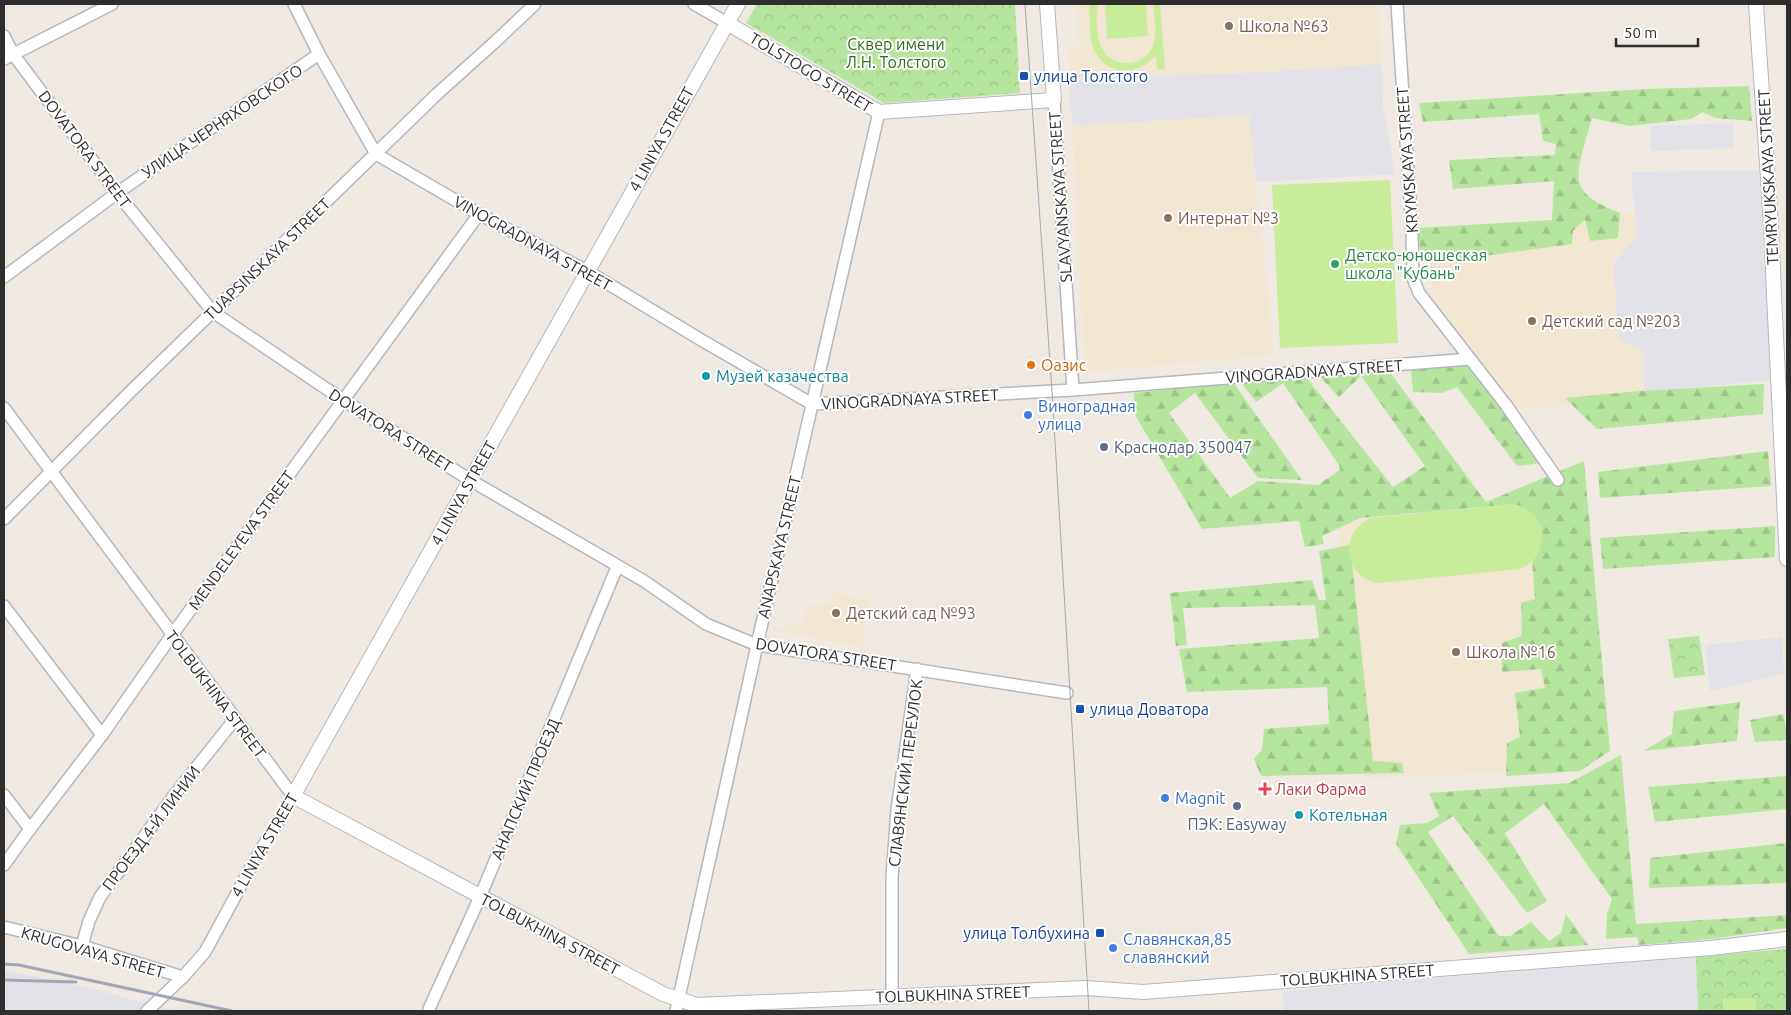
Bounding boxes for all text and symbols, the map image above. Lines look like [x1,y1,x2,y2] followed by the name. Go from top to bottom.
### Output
[1616,15,1698,47] scale bar
[1239,17,1329,35] place label: Школа №63
[1223,20,1235,32] marker: Школа №63
[1624,24,1657,41] text: 50 m
[747,28,876,116] street label: TOLSTOGO STREET
[846,35,946,71] park label: Сквер имени Л.Н. Толстого
[138,60,306,182] street label: УЛИЦА ЧЕРНЯХОВСКОГО
[1034,67,1148,85] place label: улица Толстого
[1018,70,1030,82] marker: улица Толстого
[625,84,697,194] street label: 4 LINIYA STREET
[1393,86,1421,234] street label: KRYMSKAYA STREET
[35,87,135,211] street label: DOVATORA STREET
[1754,89,1782,265] street label: TEMRYUKSKAYA STREET
[1045,111,1075,283] street label: SLAVYANSKAYA STREET
[451,192,615,294] street label: VINOGRADNAYA STREET
[200,194,334,324] street label: TUAPSINSKAYA STREET
[1178,209,1279,227] place label: Интернат №3
[1162,212,1174,224] marker: Интернат №3
[1345,246,1487,282] place label: Детско-юношеская школа "Кубань"
[1329,258,1341,270] marker: Детско-юношеская школа "Кубань"
[1542,312,1681,330] place label: Детский сад №203
[1526,315,1538,327] marker: Детский сад №203
[1041,356,1087,374] place label: Оазис
[1225,356,1403,386] street label: VINOGRADNAYA STREET
[1025,359,1037,371] marker: Оазис
[716,367,849,385] place label: Музей казачества
[700,370,712,382] marker: Музей казачества
[326,385,456,475] street label: DOVATORA STREET
[821,385,999,413] street label: VINOGRADNAYA STREET
[1038,397,1136,433] place label: Виноградная улица
[1022,409,1034,421] marker: Виноградная улица
[427,438,499,548] street label: 4 LINIYA STREET
[1114,438,1252,456] place label: Краснодар 350047
[1098,441,1110,453] marker: Краснодар 350047
[185,467,298,613] street label: MENDELEYEVA STREET
[754,474,804,620] street label: ANAPSKAYA STREET
[846,604,976,622] place label: Детский сад №93
[830,607,842,619] marker: Детский сад №93
[162,627,270,761] street label: TOLBUKHINA STREET
[754,634,898,674] street label: DOVATORA STREET
[1466,643,1556,661] place label: Школа №16
[1450,646,1462,658] marker: Школа №16
[884,678,925,868] street label: СЛАВЯНСКИЙ ПЕРЕУЛОК
[1090,700,1209,718] place label: улица Доватора
[1074,703,1086,715] marker: улица Доватора
[486,716,563,862] street label: АНАПСКИЙ ПРОЕЗД
[98,762,204,894] street label: ПРОЕЗД 4-Й ЛИНИИ
[1275,780,1367,798] place label: Лаки Фарма
[1259,783,1271,795] marker: Лаки Фарма
[1175,789,1226,807] place label: Magnit
[227,790,301,900] street label: 4 LINIYA STREET
[1159,792,1171,804] marker: Magnit
[1231,800,1243,812] marker: ПЭК: Easyway
[1309,806,1388,824] place label: Котельная
[1293,809,1305,821] marker: Котельная
[1188,815,1287,833] place label: ПЭК: Easyway
[477,890,623,978] street label: TOLBUKHINA STREET
[19,923,167,981] street label: KRUGOVAYA STREET
[963,924,1090,942] place label: улица Толбухина
[1094,927,1106,939] marker: улица Толбухина
[1123,930,1232,966] place label: Славянская,85 славянский
[1107,942,1119,954] marker: Славянская,85 славянский
[1279,961,1435,989] street label: TOLBUKHINA STREET
[875,982,1031,1006] street label: TOLBUKHINA STREET

